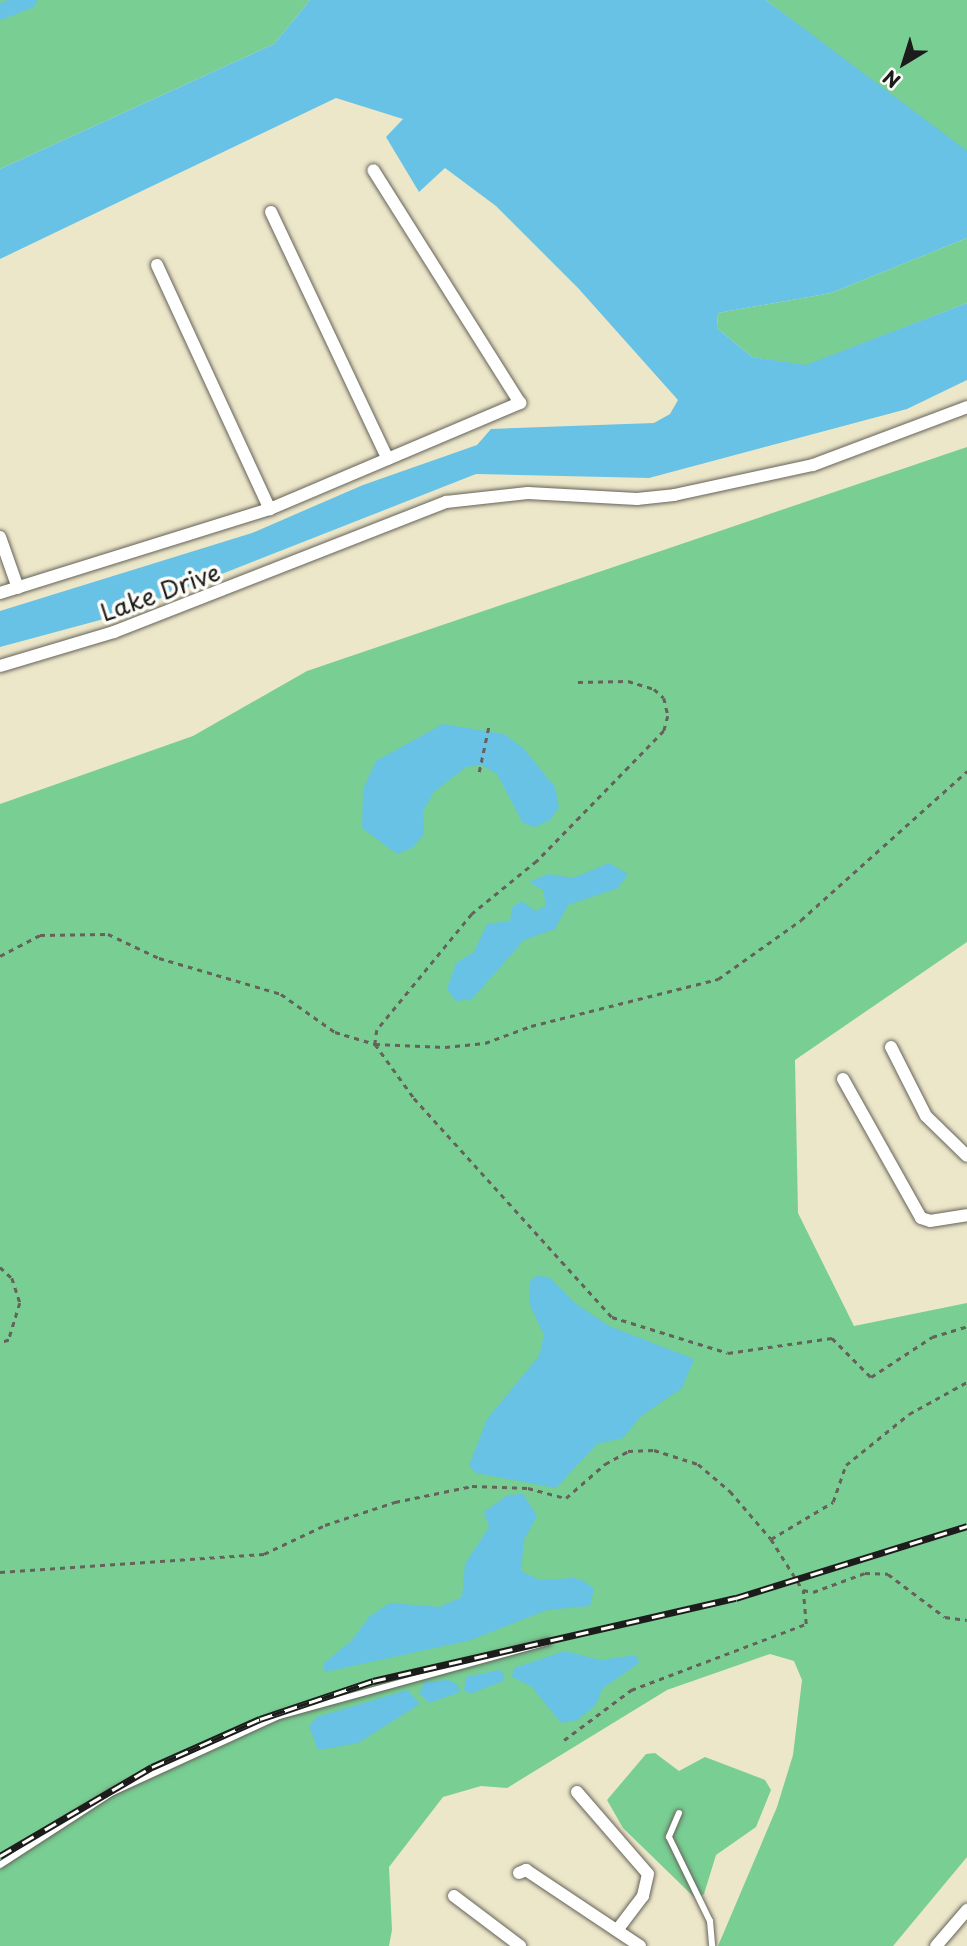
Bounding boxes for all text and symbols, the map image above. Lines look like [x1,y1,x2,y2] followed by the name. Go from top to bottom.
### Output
[869,28,939,98] north arrow
[877,64,906,95] text: N
[97,557,223,627] street label: Lake Drive

